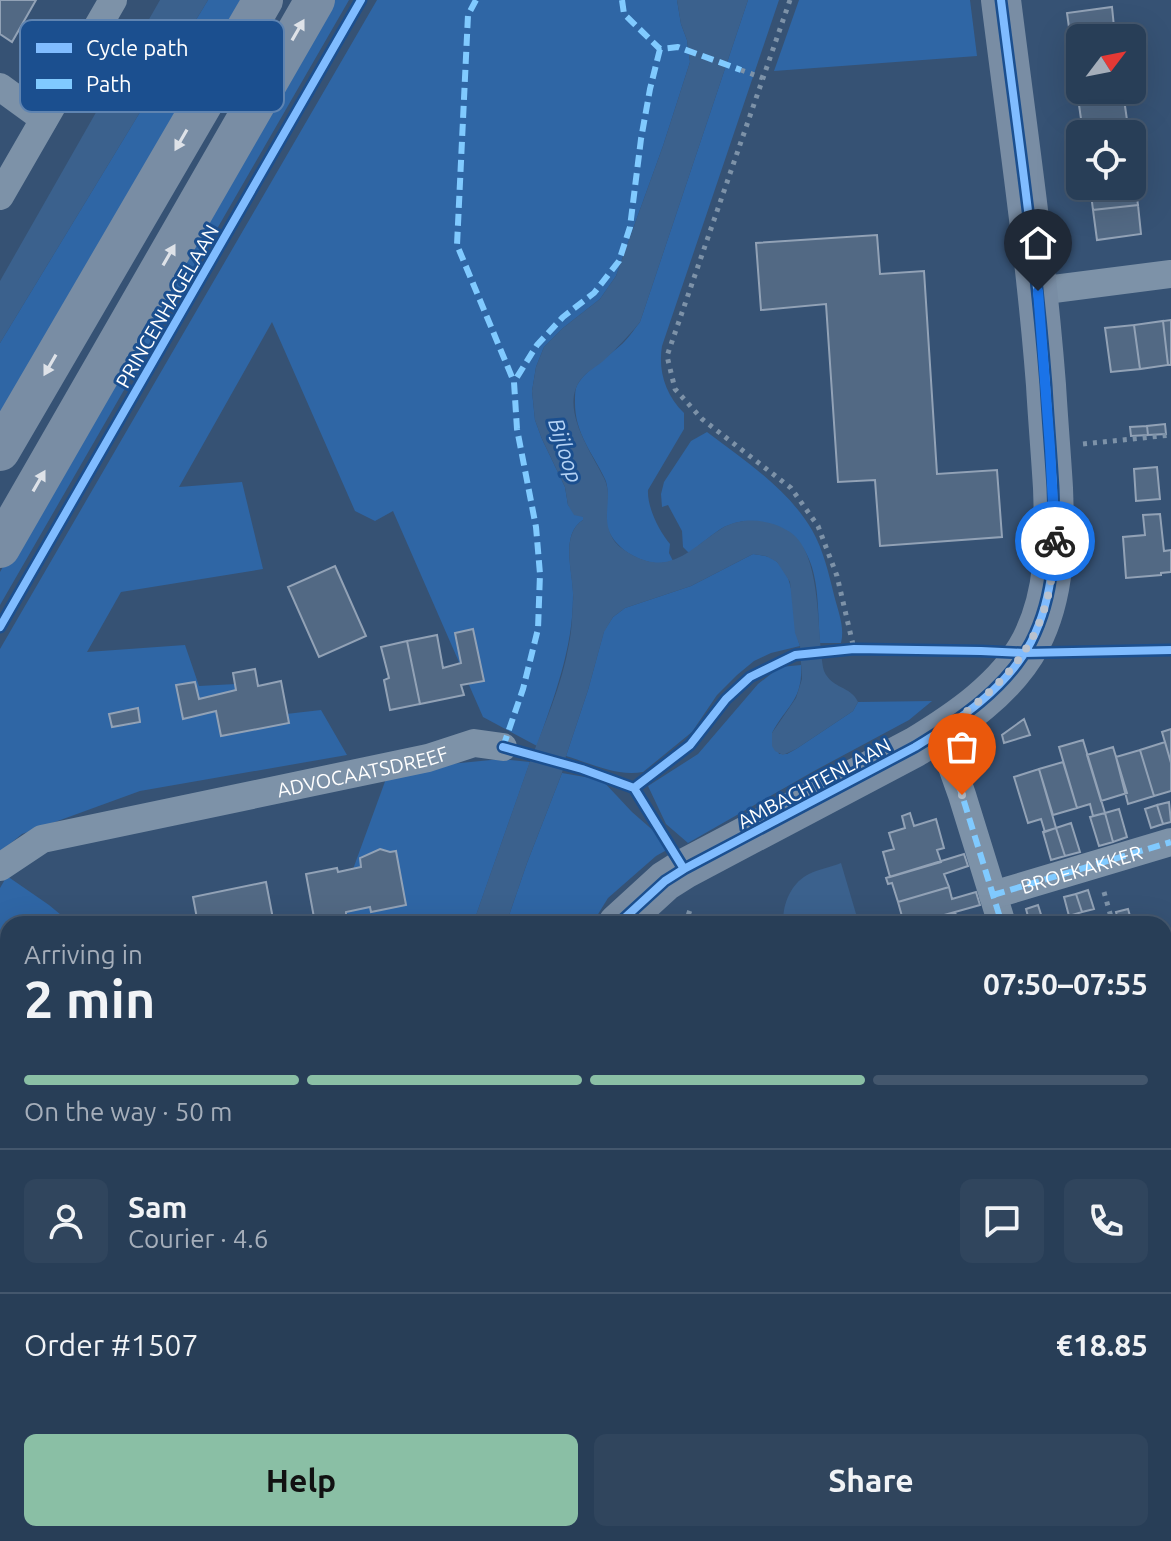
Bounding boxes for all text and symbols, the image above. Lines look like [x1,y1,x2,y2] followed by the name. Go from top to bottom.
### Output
[291,19,305,41] one-way arrow
[20,20,284,112] legend
[1066,24,1146,104] north arrow
[1066,24,1146,200] map controls
[86,35,189,60] text: Cycle path
[86,71,131,96] text: Path
[1066,120,1146,200] button: locate
[174,129,188,151] one-way arrow
[1004,209,1072,291] pin
[111,220,223,392] street label: PRINCENHAGELAAN
[1016,221,1060,265] icon: home
[162,244,176,266] one-way arrow
[43,353,57,376] one-way arrow
[544,415,588,485] water label: Bijloop
[32,469,46,492] one-way arrow
[1015,501,1095,581] courier
[1033,519,1077,563] icon: bike
[928,713,996,795] pin
[940,725,984,769] icon: bag
[733,733,895,833] street label: AMBACHTENLAAN
[275,741,451,801] street label: ADVOCAATSDREEF
[1018,840,1145,898] street label: BROEKAKKER
[24,940,143,969] text: Arriving in
[983,967,1148,1001] text: 07:50–07:55
[24,970,155,1028] text: 2 min
[24,1097,232,1126] text: On the way · 50 m
[24,1179,108,1263] button: person
[960,1179,1044,1263] button: chat
[1064,1179,1148,1263] button: phone
[128,1190,187,1224] text: Sam
[128,1224,268,1253] text: Courier · 4.6
[24,1328,198,1362] text: Order #1507
[1056,1328,1148,1362] text: €18.85
[24,1434,578,1526] button: Help
[594,1434,1148,1526] button: Share

